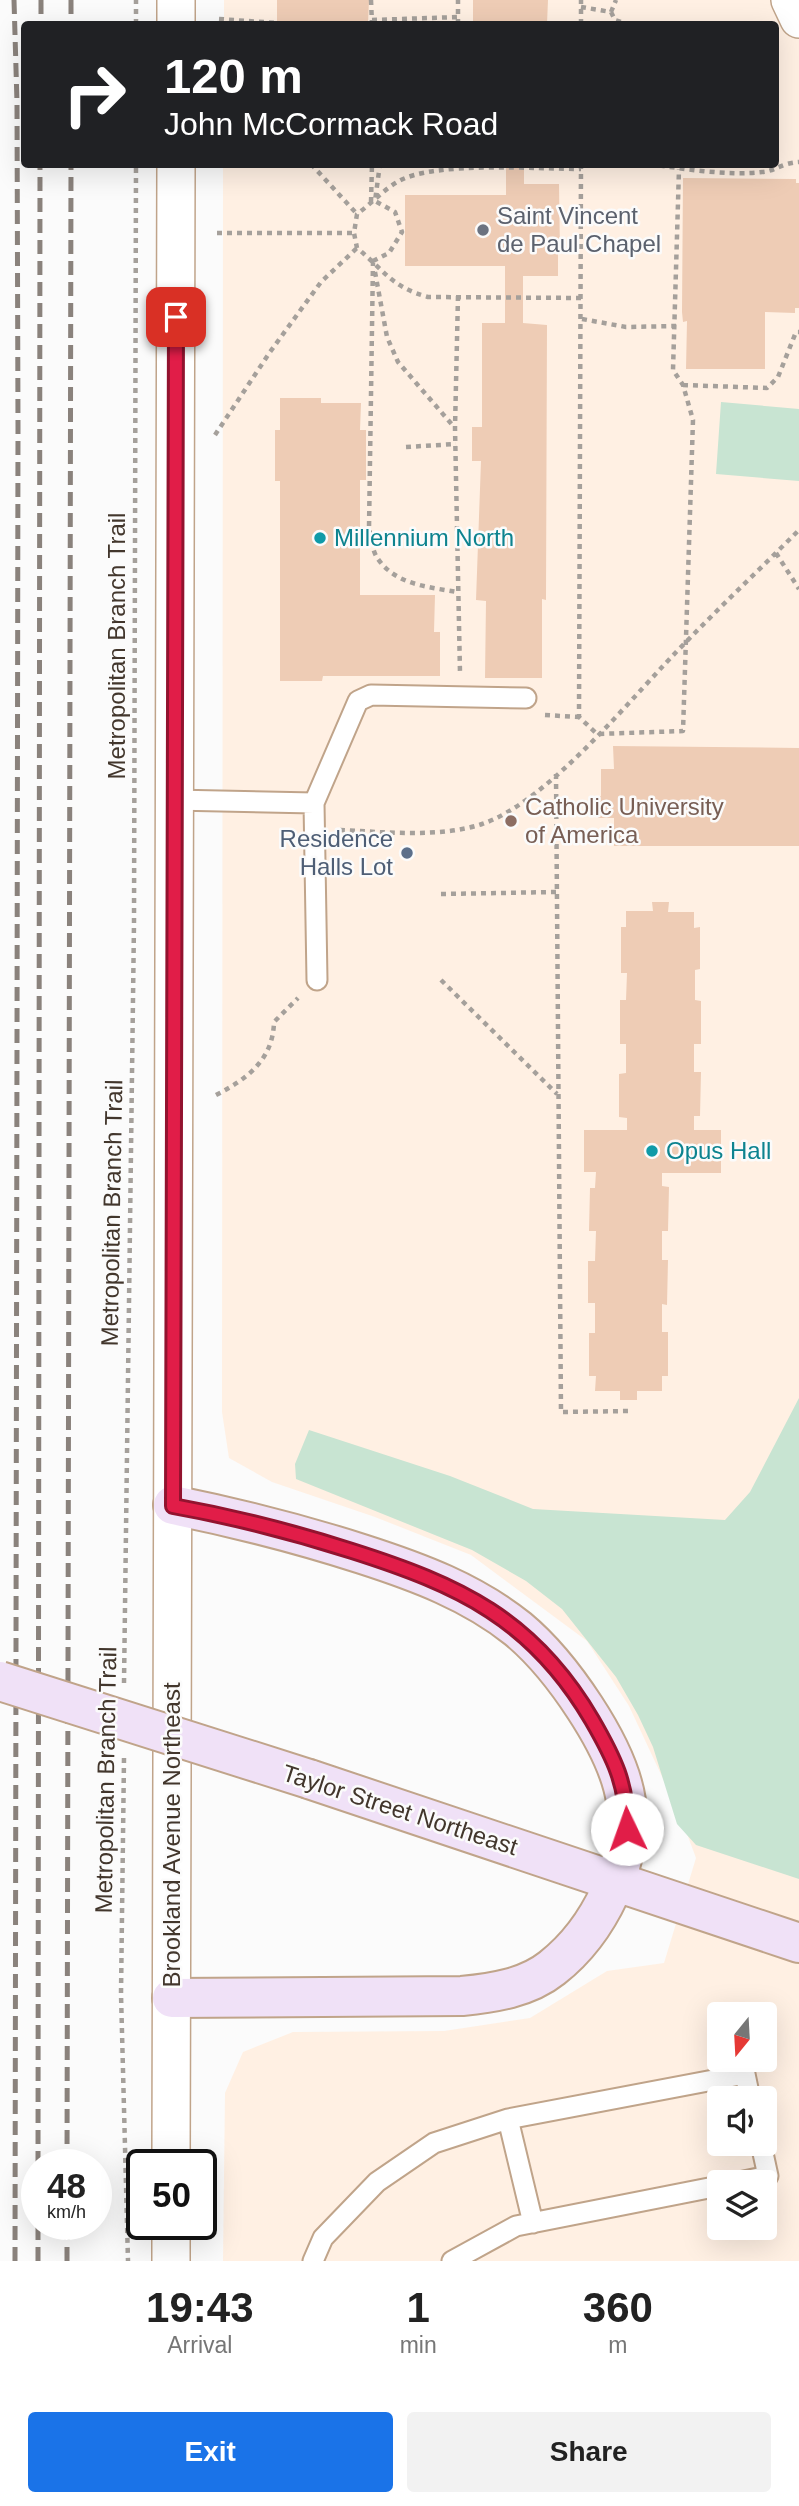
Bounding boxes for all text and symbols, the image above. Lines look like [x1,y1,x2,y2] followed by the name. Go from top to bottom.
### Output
[49,49,140,140] icon: right
[164,49,303,103] text: 120 m
[164,106,498,142] text: John McCormack Road
[497,202,661,257] place label: Saint Vincent de Paul Chapel
[475,222,491,238] marker: Saint Vincent de Paul Chapel
[146,287,206,347] pin
[157,298,195,336] icon: arrive
[103,513,130,779] street label: Metropolitan Branch Trail
[334,524,514,551] place label: Millennium North
[312,530,328,546] marker: Millennium North
[525,793,724,848] place label: Catholic University of America
[503,813,519,829] marker: Catholic University of America
[280,825,393,880] place label: Residence Halls Lot
[399,845,415,861] marker: Residence Halls Lot
[96,1079,127,1347] street label: Metropolitan Branch Trail
[666,1137,771,1164] place label: Opus Hall
[644,1143,660,1159] marker: Opus Hall
[90,1646,121,1914] street label: Metropolitan Branch Trail
[158,1682,185,1988] street label: Brookland Avenue Northeast
[279,1759,521,1860] street label: Taylor Street Northeast
[590,1792,664,1866] position arrow
[707,2002,777,2072] north arrow
[707,2002,777,2240] map controls
[707,2086,777,2156] button: sound
[126,2149,217,2240] speed limit sign: 50
[47,2166,86,2205] text: 48
[707,2170,777,2240] button: layers
[47,2202,86,2222] text: km/h
[146,2284,254,2331] text: 19:43
[406,2284,430,2331] text: 1
[583,2284,653,2331] text: 360
[167,2332,232,2358] text: Arrival
[400,2332,437,2358] text: min
[608,2332,627,2358] text: m
[28,2412,393,2492] button: Exit
[407,2412,771,2492] button: Share

